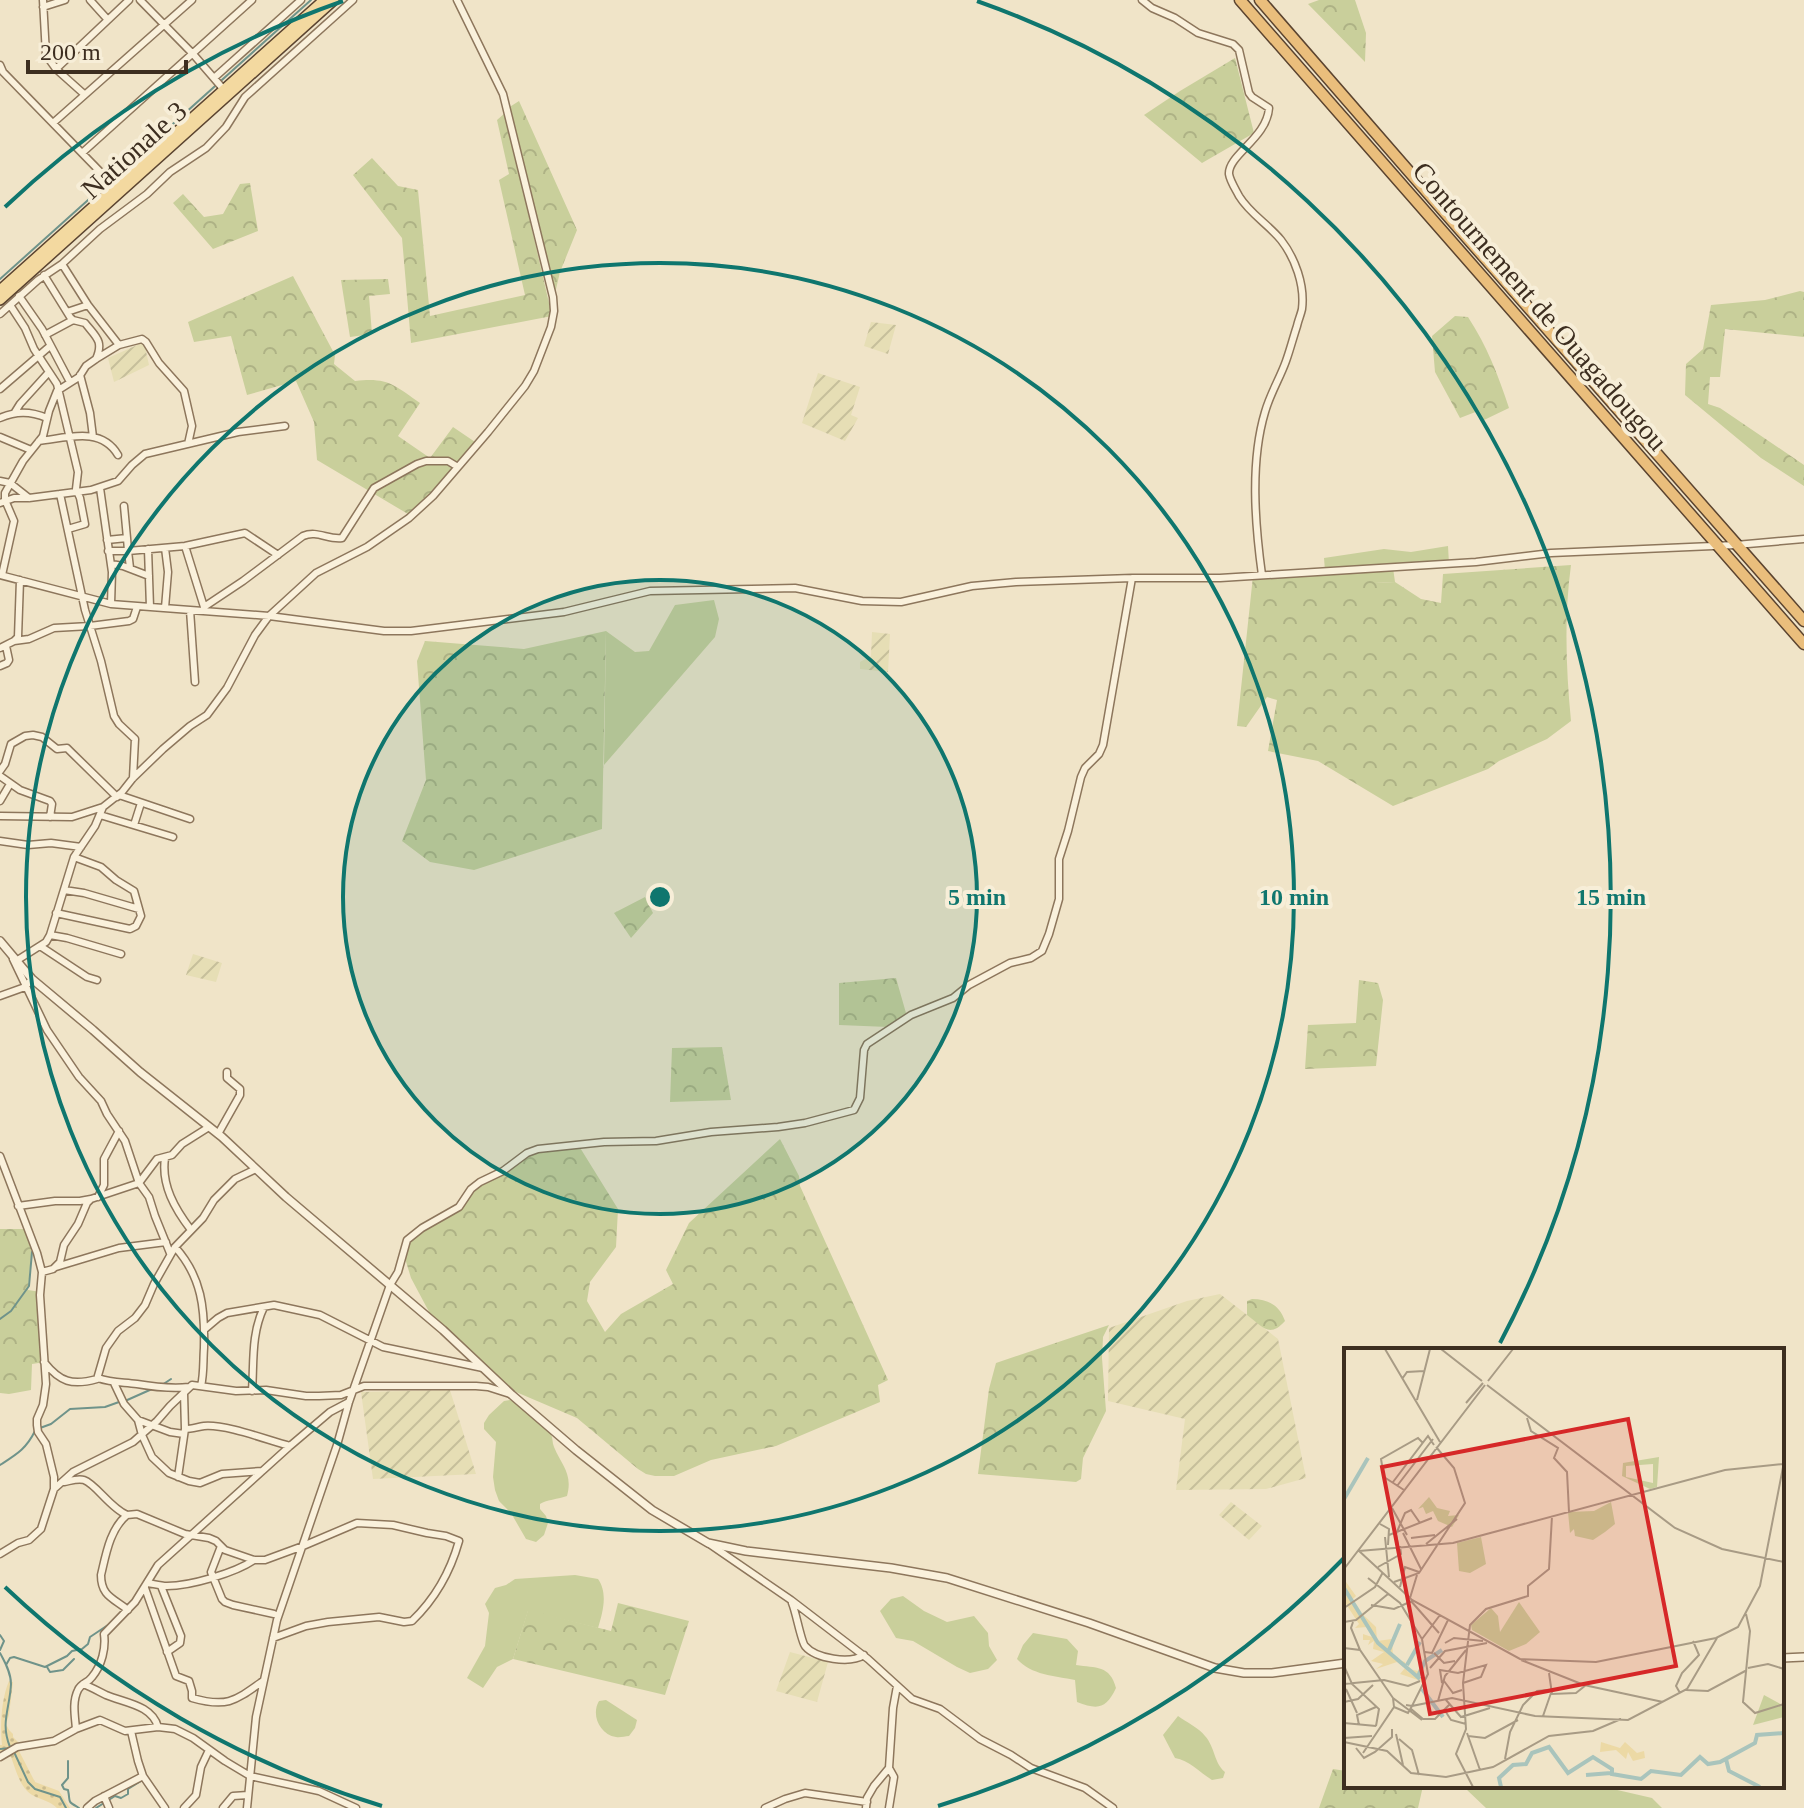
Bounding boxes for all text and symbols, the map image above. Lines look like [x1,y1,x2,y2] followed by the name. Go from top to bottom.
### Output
[28,24,186,74] scale bar
[40,39,101,65] text: 200 m
[75,95,193,205] street label: Nationale 3
[1406,156,1674,456] street label: Contournement de Ouagadougou
[646,883,674,911] centre of rings
[948,884,1006,910] text: 5 min
[1259,884,1329,910] text: 10 min
[1576,884,1646,910] text: 15 min
[1344,1348,1784,1788] inset map

